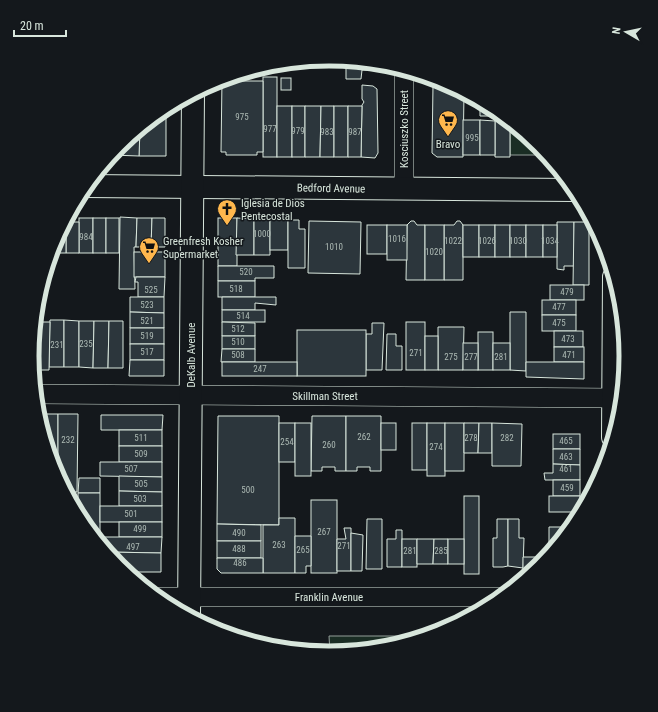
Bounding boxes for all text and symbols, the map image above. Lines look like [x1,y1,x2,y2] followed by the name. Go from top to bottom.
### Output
[14,12,66,38] scale bar
[606,12,646,52] north arrow
[20,19,44,33] text: 20 m
[610,26,624,35] text: N
[398,90,411,168] street label: Kosciuszko Street
[437,109,459,137] supermarket icon: Bravo
[235,112,249,122] house number: 975
[263,124,277,134] house number: 977
[291,126,305,136] house number: 979
[320,127,334,137] house number: 983
[348,127,362,137] house number: 987
[465,133,479,143] house number: 995
[436,138,461,151] place label: Bravo
[297,181,365,196] street label: Bedford Avenue
[241,197,305,223] place label: Iglesia de Dios Pentecostal
[216,198,238,226] church icon: Iglesia de Dios Pentecostal
[253,229,271,239] house number: 1000
[79,232,93,242] house number: 984
[388,234,406,244] house number: 1016
[163,235,244,261] place label: Greenfresh Kosher Supermarket
[138,236,160,264] supermarket icon: Greenfresh Kosher Supermarket
[444,236,462,246] house number: 1022
[478,236,496,246] house number: 1026
[509,236,527,246] house number: 1030
[541,236,559,246] house number: 1034
[325,242,343,252] house number: 1010
[425,247,443,257] house number: 1020
[239,267,253,277] house number: 520
[229,284,243,294] house number: 518
[144,285,158,295] house number: 525
[560,287,574,297] house number: 479
[140,300,154,310] house number: 523
[552,302,566,312] house number: 477
[236,311,250,321] house number: 514
[140,316,154,326] house number: 521
[552,318,566,328] house number: 475
[185,323,198,387] street label: DeKalb Avenue
[231,324,245,334] house number: 512
[140,331,154,341] house number: 519
[561,334,575,344] house number: 473
[231,337,245,347] house number: 510
[79,339,93,349] house number: 235
[50,340,64,350] house number: 231
[140,347,154,357] house number: 517
[409,348,423,358] house number: 271
[231,350,245,360] house number: 508
[562,350,576,360] house number: 471
[444,352,458,362] house number: 275
[464,352,478,362] house number: 277
[494,352,508,362] house number: 281
[253,364,267,374] house number: 247
[292,390,358,403] street label: Skillman Street
[357,432,371,442] house number: 262
[134,433,148,443] house number: 511
[464,433,478,443] house number: 278
[500,433,514,443] house number: 282
[61,435,75,445] house number: 232
[559,436,573,446] house number: 465
[280,437,294,447] house number: 254
[322,440,336,450] house number: 260
[429,442,443,452] house number: 274
[134,449,148,459] house number: 509
[559,452,573,462] house number: 463
[124,464,138,474] house number: 507
[559,464,573,474] house number: 461
[134,479,148,489] house number: 505
[560,483,574,493] house number: 459
[241,485,255,495] house number: 500
[133,494,147,504] house number: 503
[124,509,138,519] house number: 501
[133,524,147,534] house number: 499
[317,527,331,537] house number: 267
[232,528,246,538] house number: 490
[272,540,286,550] house number: 263
[337,541,351,551] house number: 271
[126,542,140,552] house number: 497
[232,544,246,554] house number: 488
[296,545,310,555] house number: 265
[403,546,417,556] house number: 281
[434,546,448,556] house number: 285
[233,558,247,568] house number: 486
[295,591,363,604] street label: Franklin Avenue

